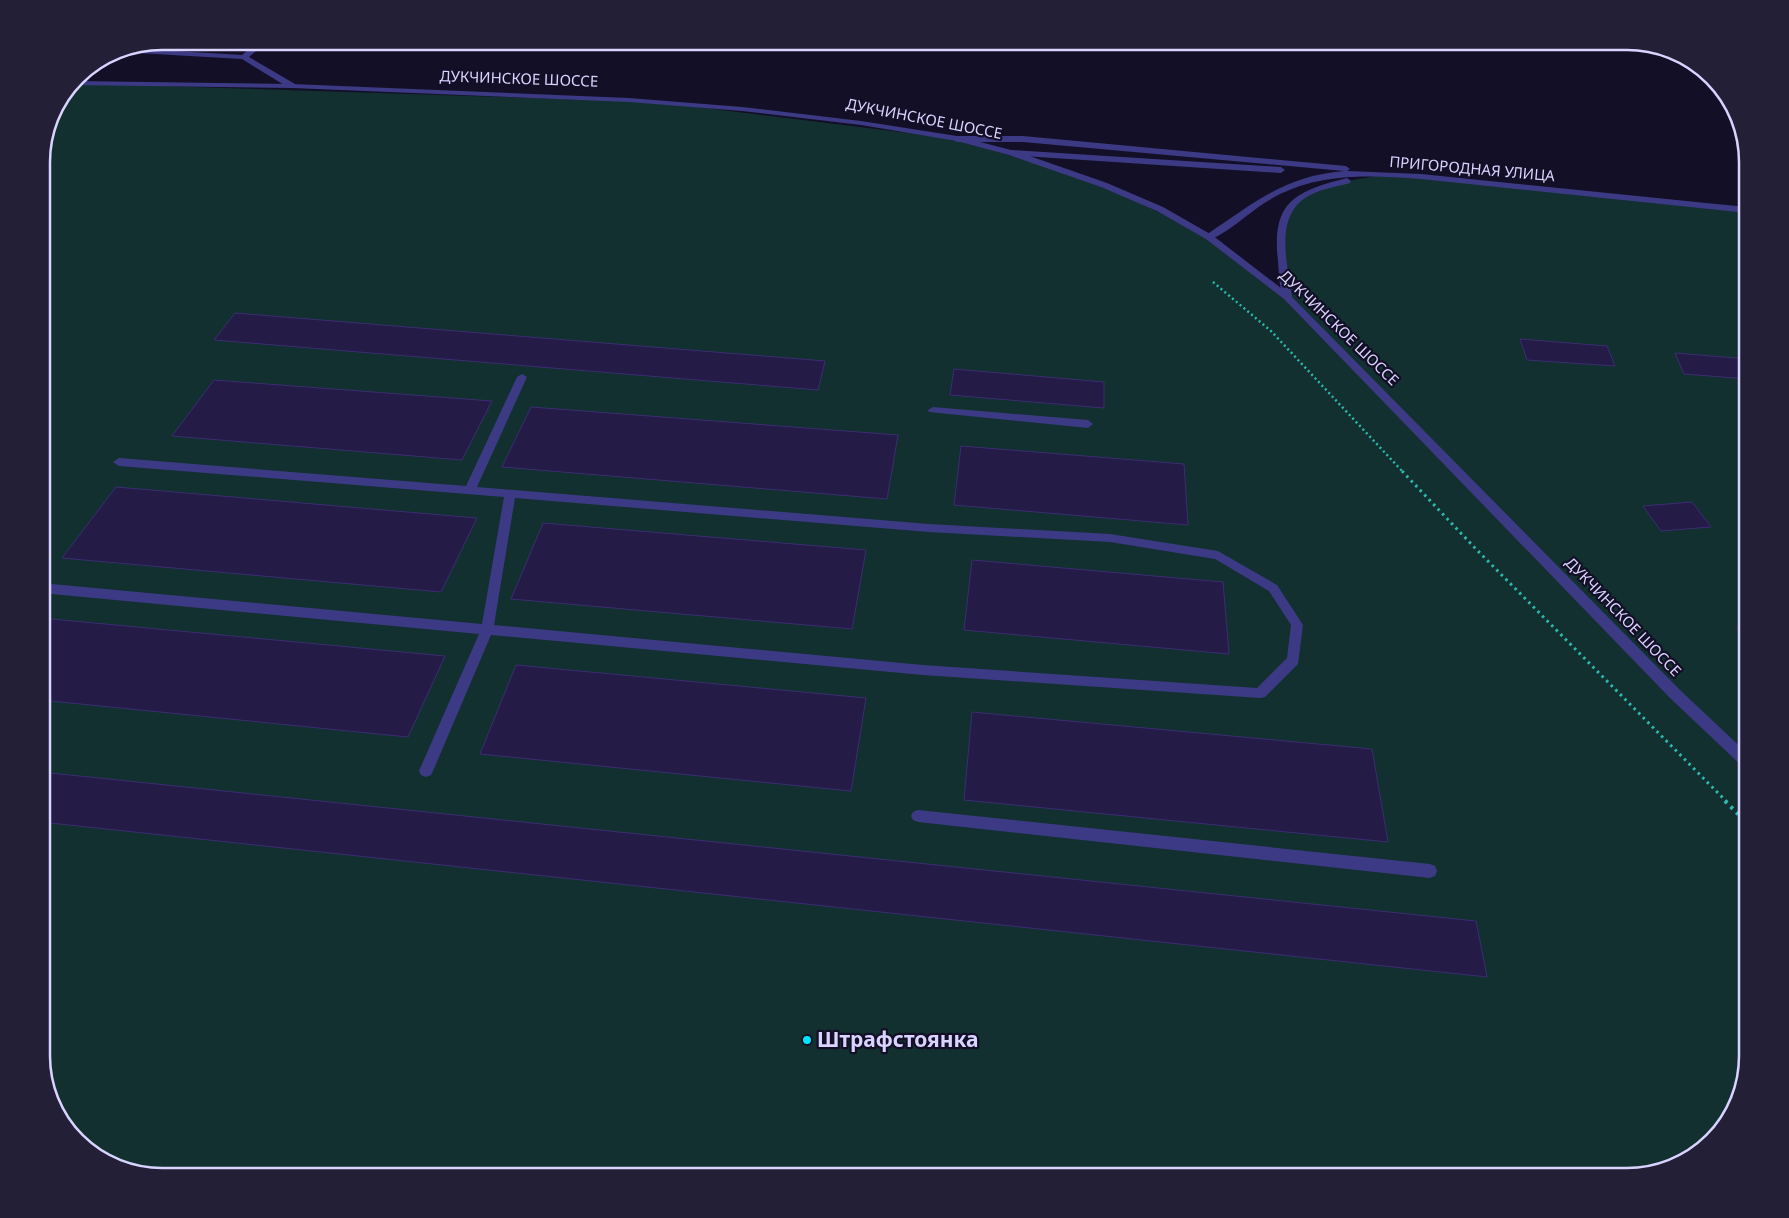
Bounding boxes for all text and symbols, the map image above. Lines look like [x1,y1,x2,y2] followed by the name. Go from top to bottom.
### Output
[439,65,599,91] street label: ДУКЧИНСКОЕ ШОССЕ
[844,93,1004,143] street label: ДУКЧИНСКОЕ ШОССЕ
[1389,151,1556,185] street label: ПРИГОРОДНАЯ УЛИЦА
[1276,265,1404,390] street label: ДУКЧИНСКОЕ ШОССЕ
[1561,552,1686,680] street label: ДУКЧИНСКОЕ ШОССЕ
[817,1025,979,1053] place label: Штрафстоянка
[801,1034,813,1046] marker: Штрафстоянка

